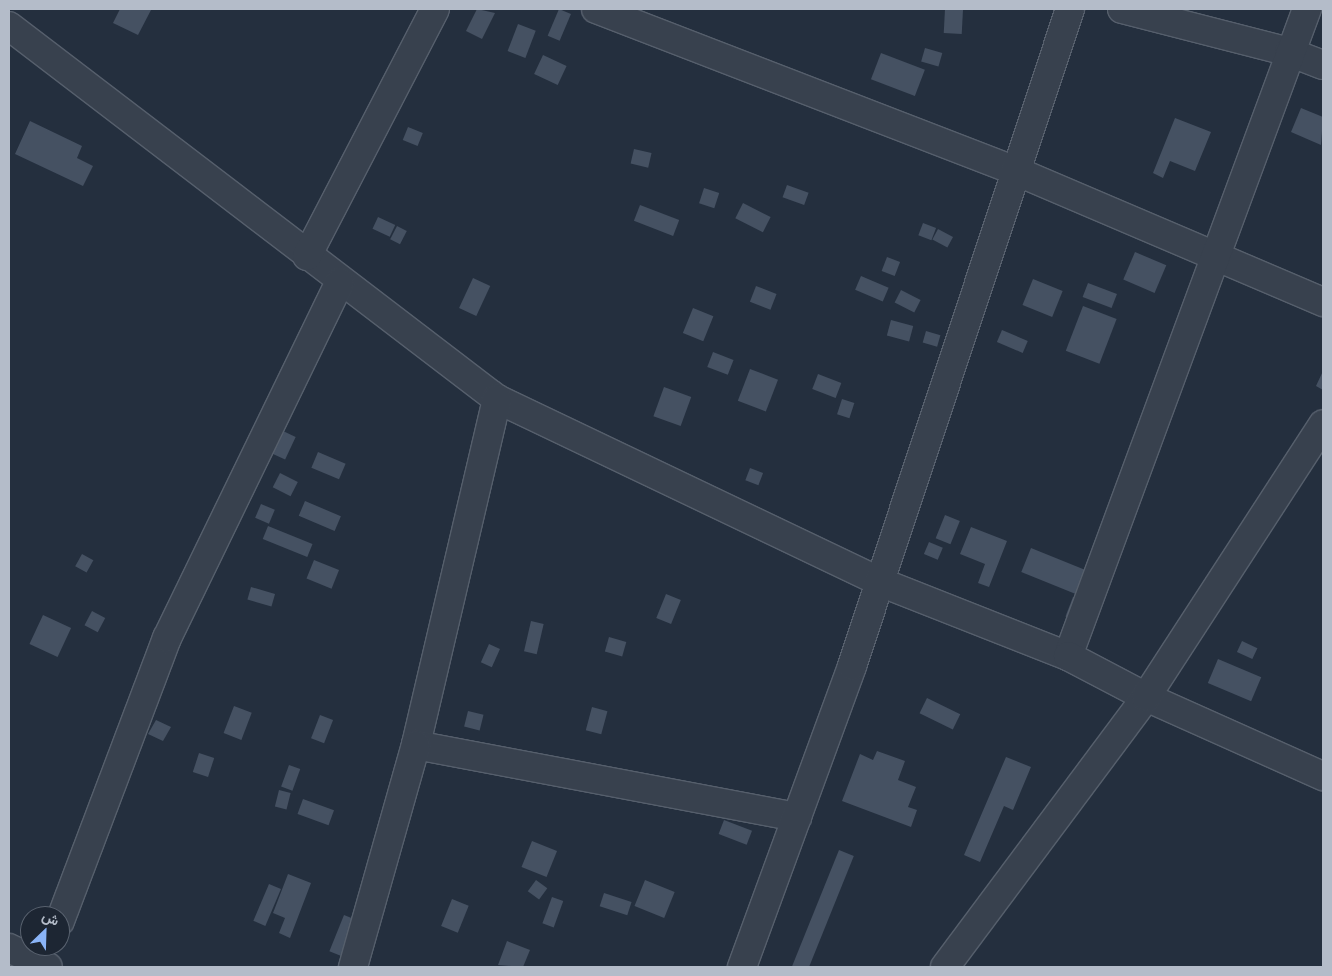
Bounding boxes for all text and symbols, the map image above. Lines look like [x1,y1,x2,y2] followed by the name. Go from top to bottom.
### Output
[20,906,70,956] north arrow
[39,907,62,930] text: ش

